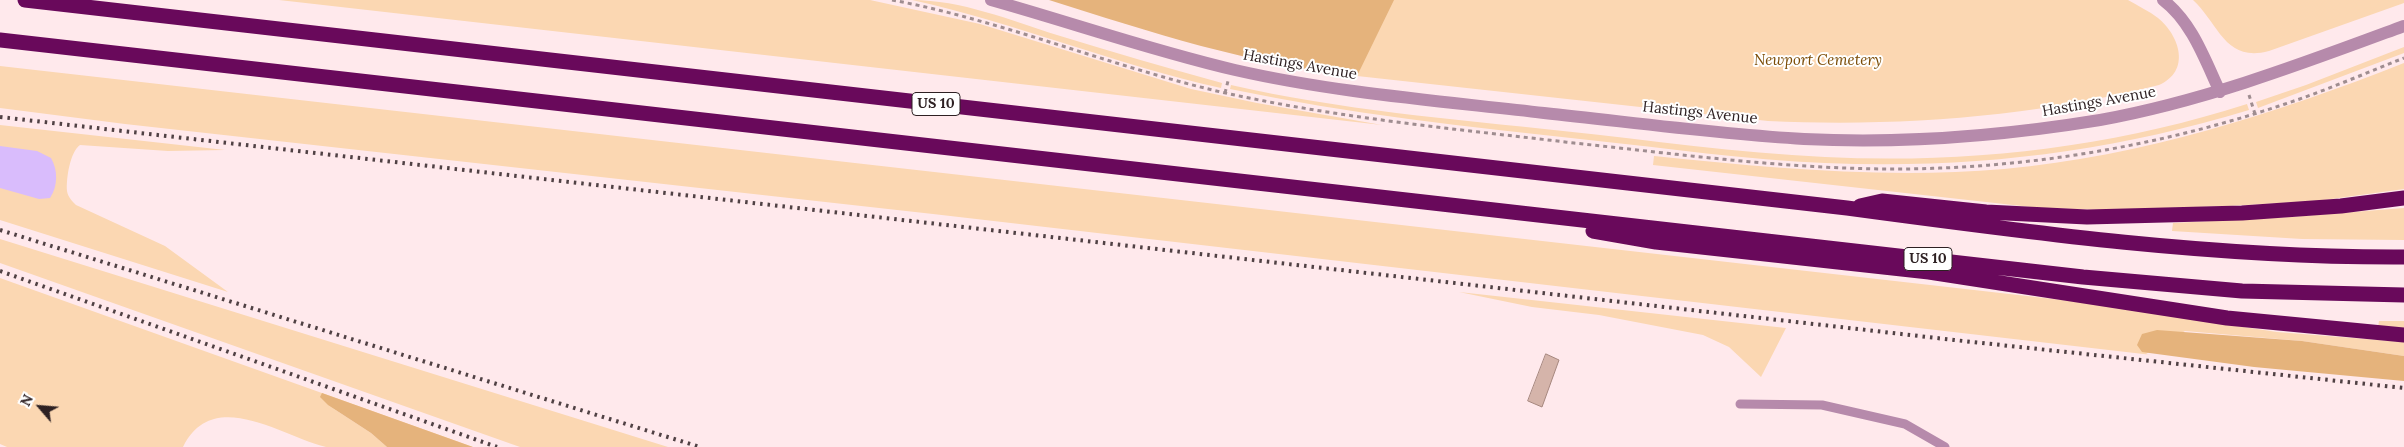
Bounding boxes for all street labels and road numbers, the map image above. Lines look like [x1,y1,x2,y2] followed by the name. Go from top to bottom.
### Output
[1242,46,1358,84] street label: Hastings Avenue
[2041,83,2157,121] street label: Hastings Avenue
[912,92,960,116] road number: US 10
[1642,98,1758,128] street label: Hastings Avenue
[1904,248,1952,270] road number: US 10

